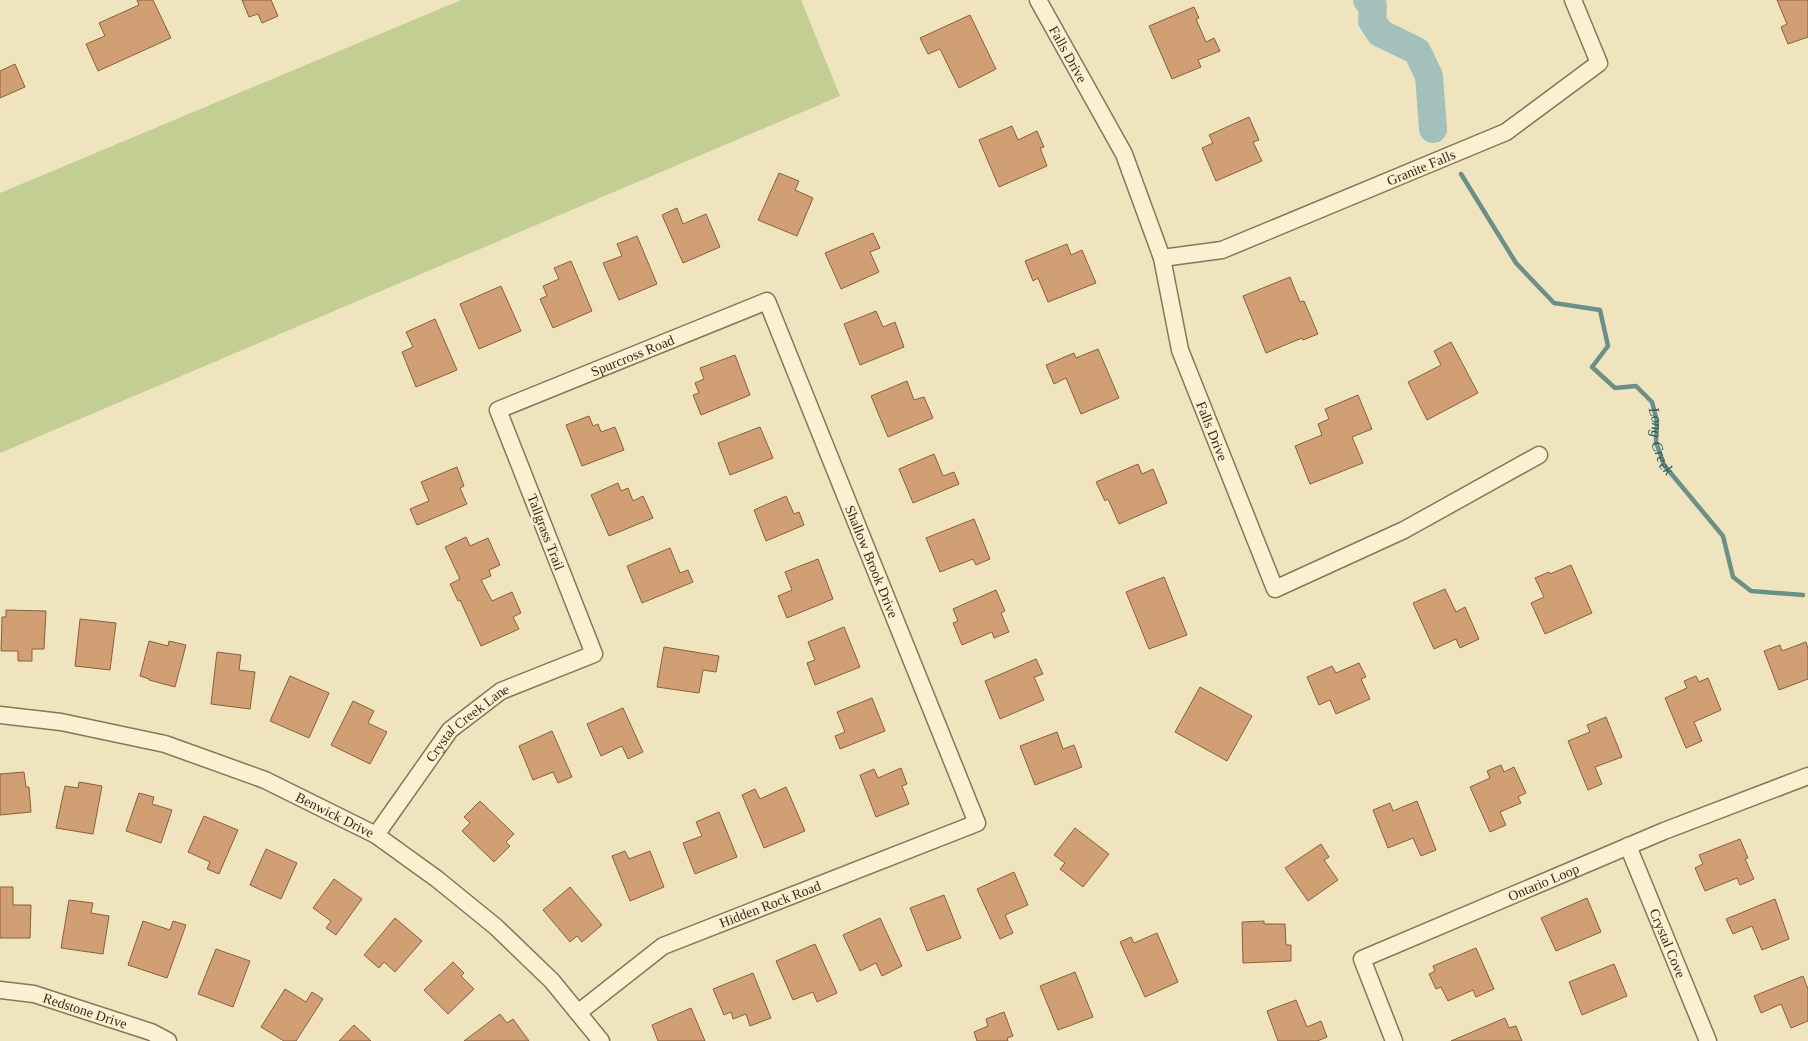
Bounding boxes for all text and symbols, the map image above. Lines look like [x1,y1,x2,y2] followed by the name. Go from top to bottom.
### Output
[1046,23,1090,85] street label: Falls Drive
[1385,147,1458,189] street label: Granite Falls
[589,332,676,380] street label: Spurcross Road
[1193,399,1230,463] street label: Falls Drive
[1645,404,1677,478] water label: Long Creek
[524,492,567,572] street label: Tallgrass Trail
[842,503,901,620] street label: Shallow Brook Drive
[423,682,511,765] street label: Crystal Creek Lane
[293,789,376,841] street label: Benwick Drive
[1506,861,1581,904] street label: Ontario Loop
[717,878,823,931] street label: Hidden Rock Road
[1646,906,1688,980] street label: Crystal Cove
[41,990,129,1032] street label: Redstone Drive

